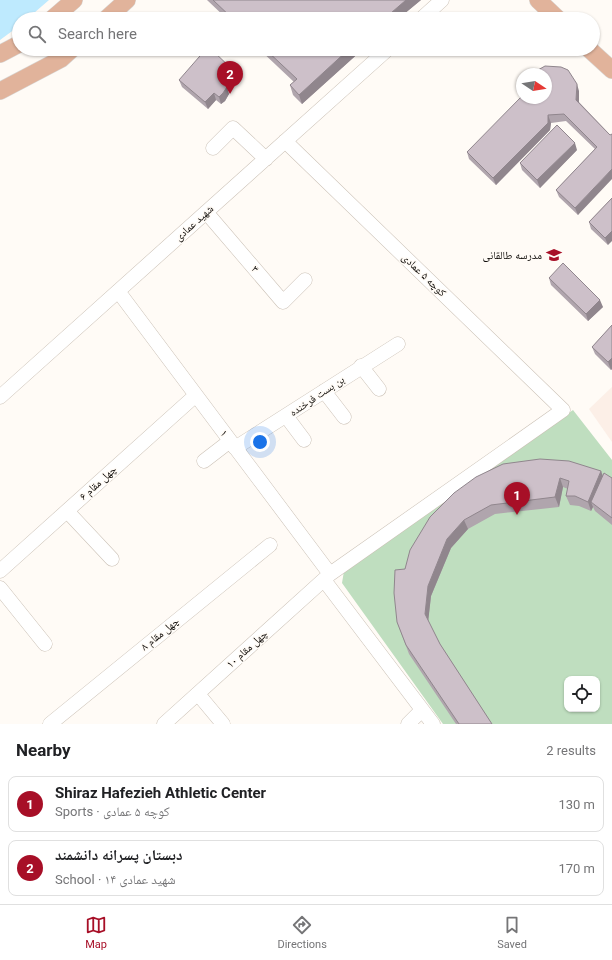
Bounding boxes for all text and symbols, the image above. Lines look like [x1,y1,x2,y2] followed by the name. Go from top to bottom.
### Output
[12,12,600,56] search box
[26,23,48,45] icon: search
[58,25,137,43] text: Search here
[217,61,243,94] pin: 2
[516,68,552,104] north arrow
[172,202,216,244] street label: شهید عمادی
[545,246,563,264] school or university icon: مدرسه طالقانی
[483,249,542,262] place label: مدرسه طالقانی
[399,251,449,300] street label: کوچه ۵ عمادی
[248,263,262,275] street label: ۳
[287,373,347,419] street label: بن بست فرخنده
[217,427,231,439] street label: ۱
[250,432,270,452] your location
[77,463,119,503] street label: چهل مقام ۶
[504,482,530,515] pin: 1
[138,615,182,653] street label: چهل مقام ۸
[224,627,270,671] street label: چهل مقام ۱۰
[564,676,600,712] map controls
[564,676,600,712] button: locate
[16,740,71,760] text: Nearby
[546,743,596,758] text: 2 results
[55,784,266,802] text: Shiraz Hafezieh Athletic Center
[26,797,34,812] text: 1
[558,797,595,812] text: 130 m
[55,804,170,819] text: Sports · کوچه ۵ عمادی
[55,846,182,864] text: دبستان پسرانه دانشمند
[26,861,34,876] text: 2
[558,861,595,876] text: 170 m
[55,872,176,887] text: School · ۱۴ شهید عمادی
[85,914,107,951] tab: Map
[277,914,327,951] tab: Directions
[497,914,527,951] tab: Saved

